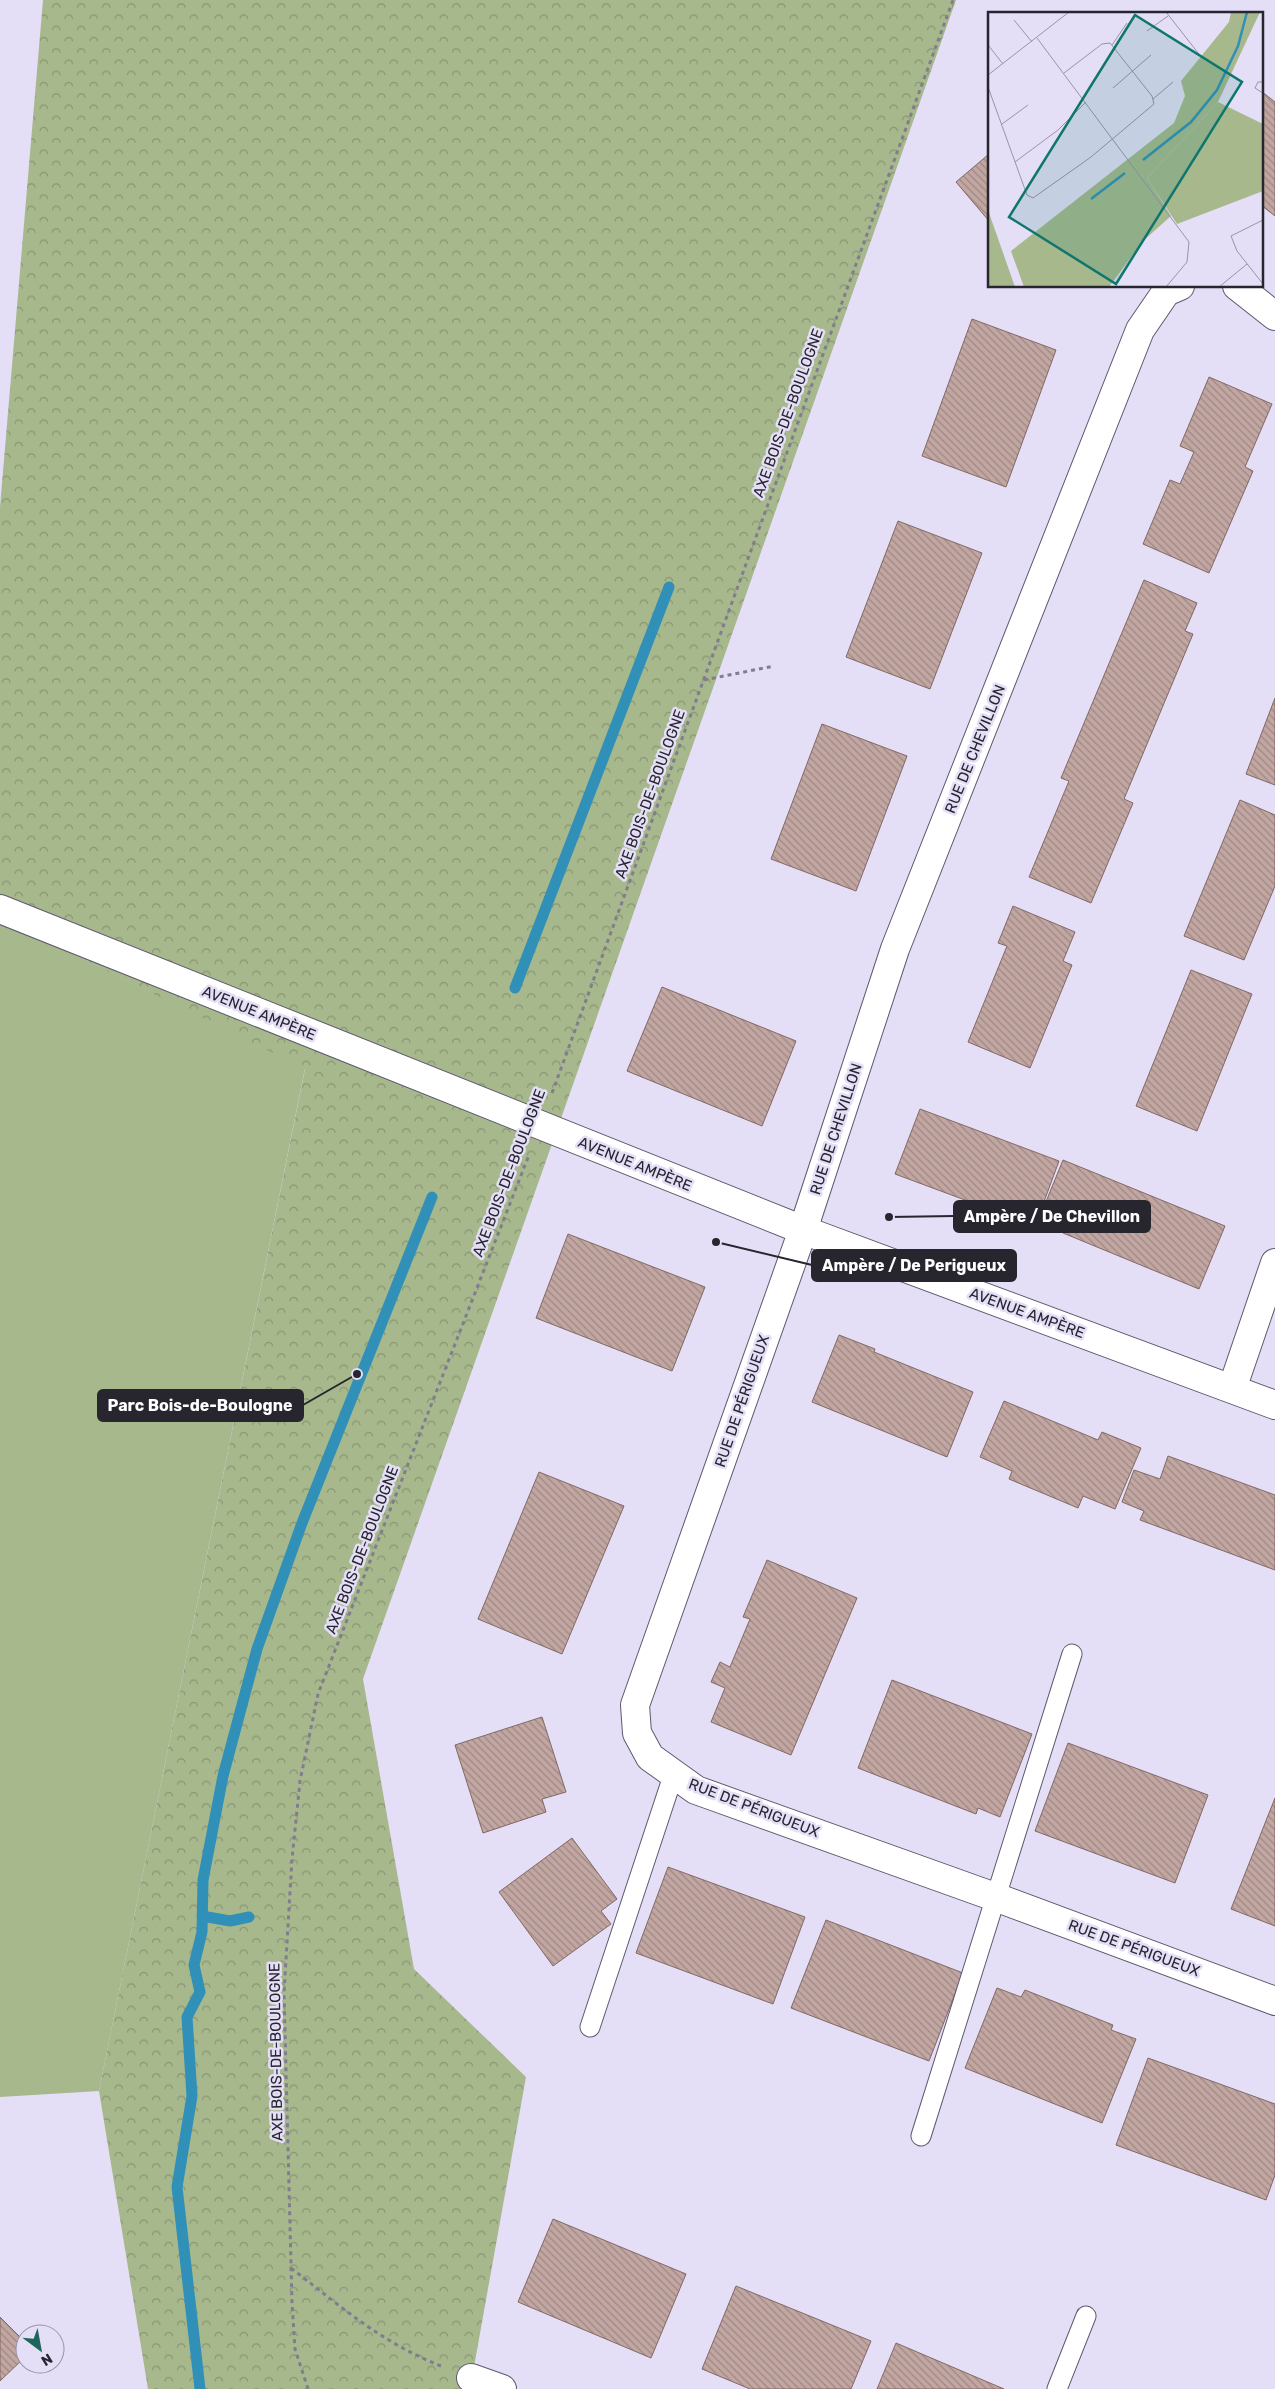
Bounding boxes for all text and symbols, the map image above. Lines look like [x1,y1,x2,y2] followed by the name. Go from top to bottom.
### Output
[988,12,1262,288] inset map
[749,326,827,500] street label: AXE BOIS-DE-BOULOGNE
[941,682,1009,816] street label: RUE DE CHEVILLON
[611,707,689,881] street label: AXE BOIS-DE-BOULOGNE
[199,982,319,1044] street label: AVENUE AMPÈRE
[806,1061,866,1197] street label: RUE DE CHEVILLON
[469,1087,549,1259] street label: AXE BOIS-DE-BOULOGNE
[575,1133,695,1195] street label: AVENUE AMPÈRE
[954,1201,1150,1232] callout: Ampère / De Chevillon
[964,1207,1140,1226] text: Ampère / De Chevillon
[812,1250,1016,1281] callout: Ampère / De Perigueux
[822,1256,1006,1275] text: Ampère / De Perigueux
[967,1284,1087,1342] street label: AVENUE AMPÈRE
[711,1332,773,1469] street label: RUE DE PÉRIGUEUX
[98,1390,303,1421] callout: Parc Bois-de-Boulogne
[108,1396,292,1415] text: Parc Bois-de-Boulogne
[322,1464,402,1636] street label: AXE BOIS-DE-BOULOGNE
[686,1775,822,1841] street label: RUE DE PÉRIGUEUX
[1066,1916,1203,1980] street label: RUE DE PÉRIGUEUX
[265,1963,287,2141] street label: AXE BOIS-DE-BOULOGNE
[15,2324,65,2374] north arrow
[38,2350,55,2369] text: N

